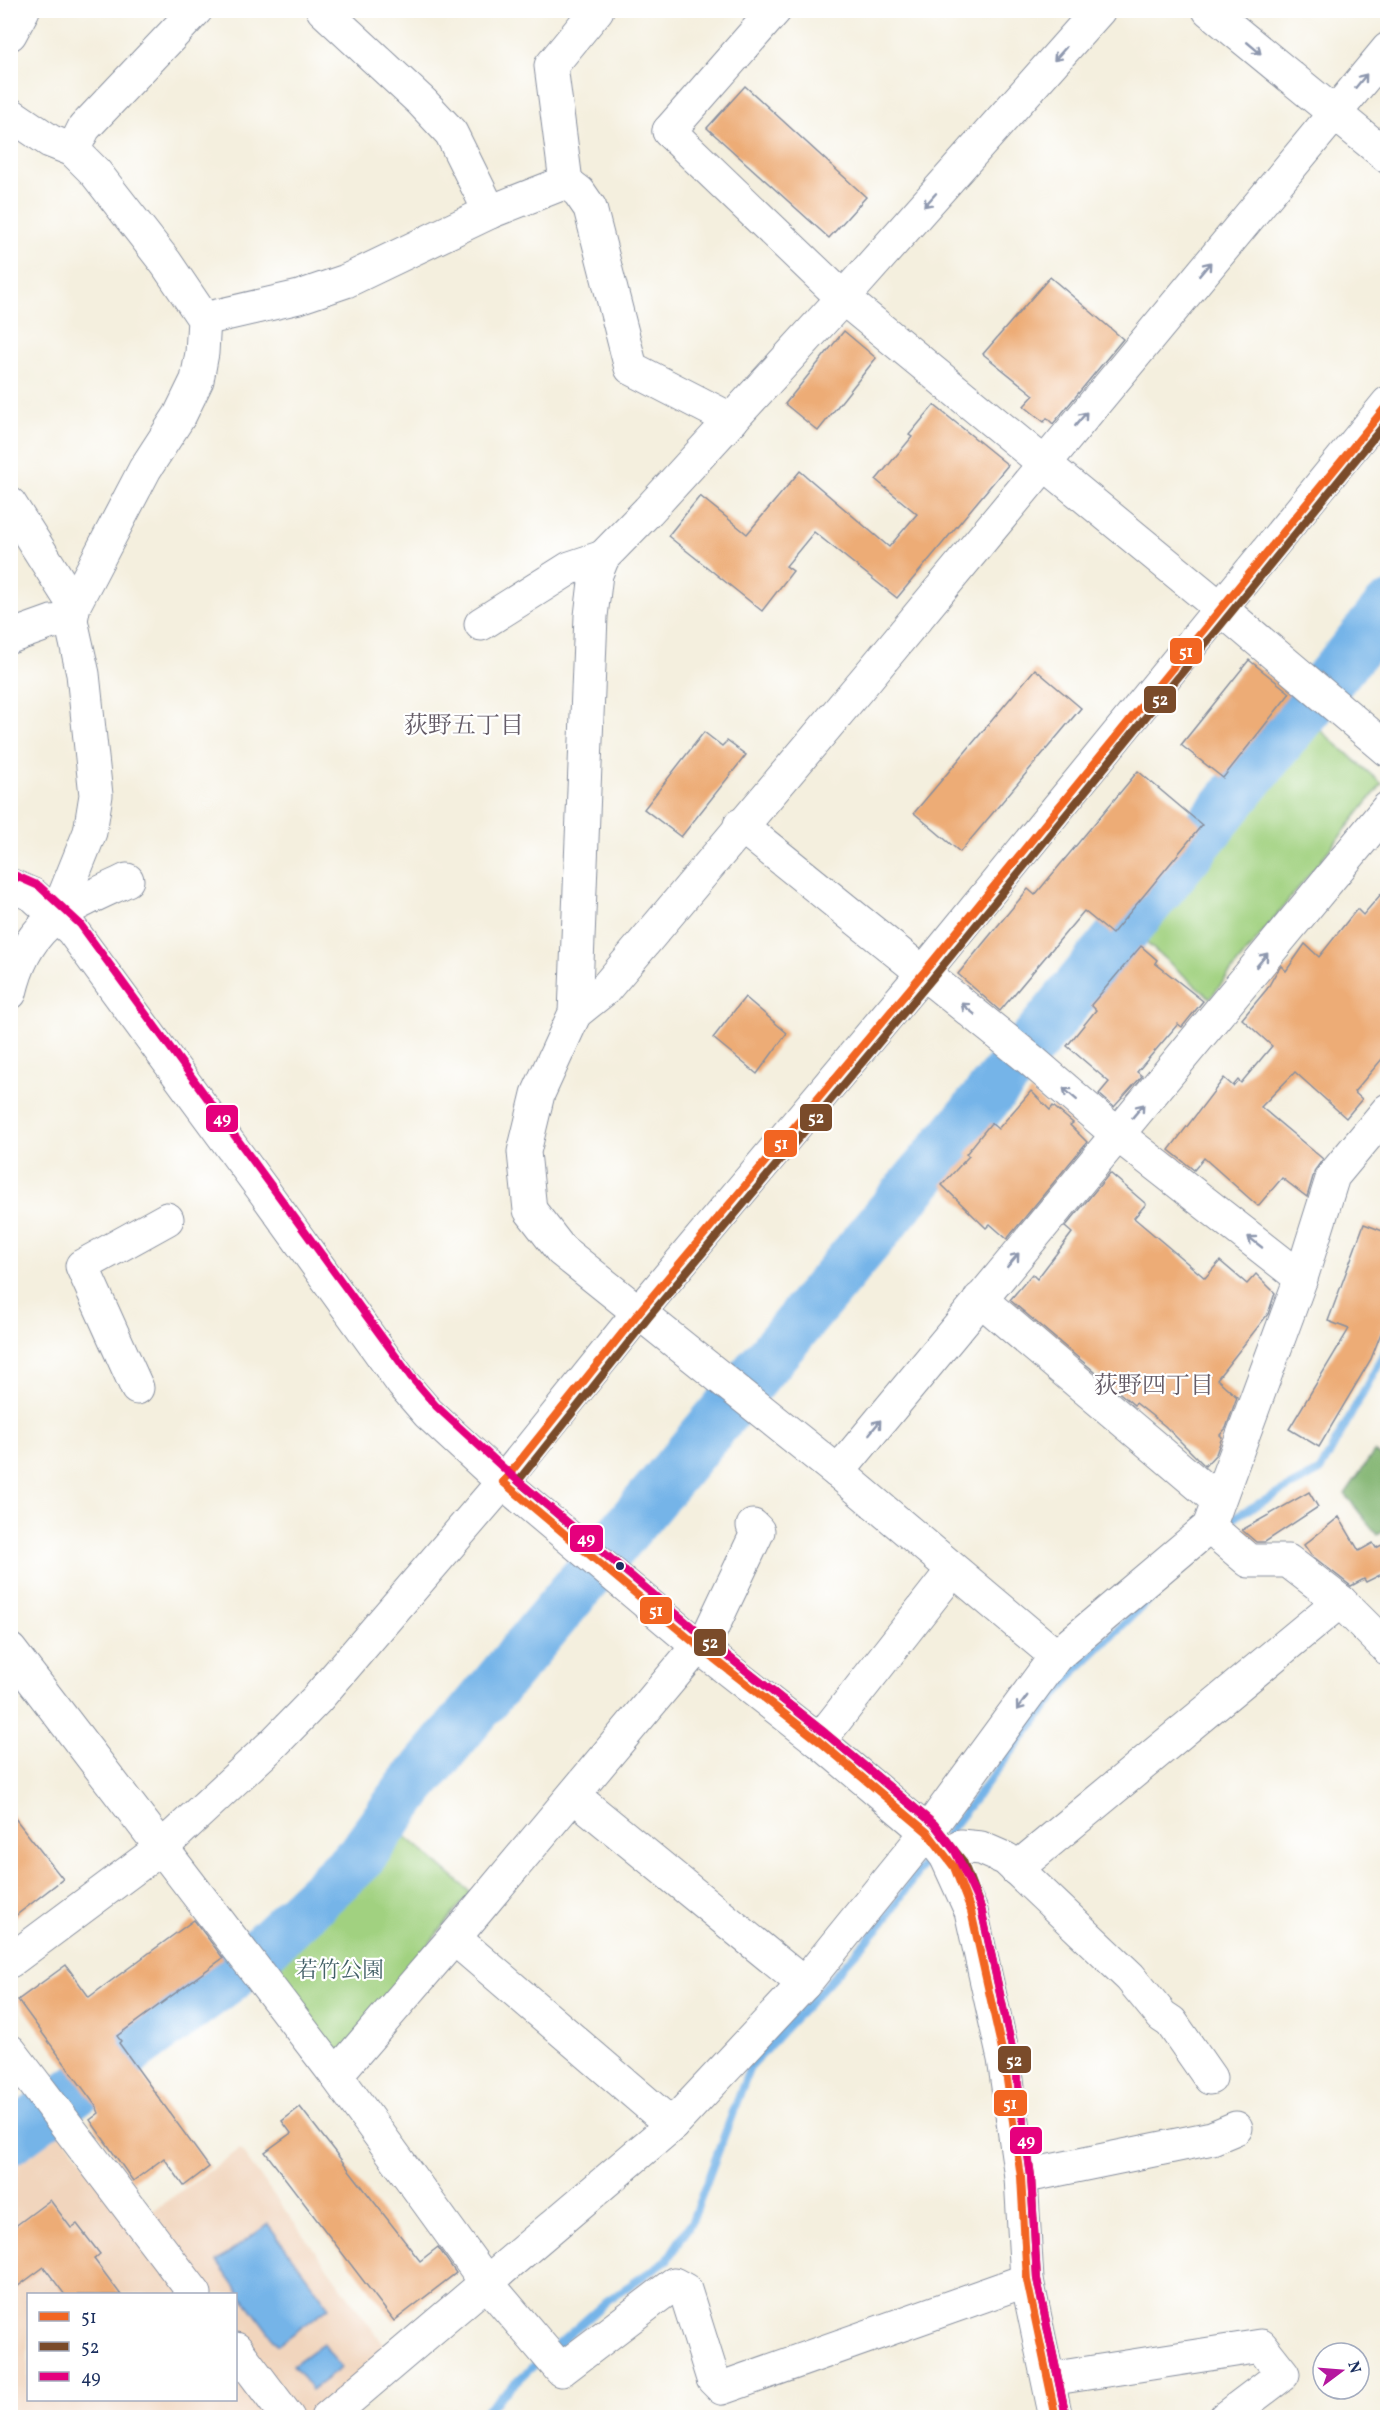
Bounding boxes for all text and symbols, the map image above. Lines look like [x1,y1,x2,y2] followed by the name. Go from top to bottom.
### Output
[1246,41,1262,54] one-way arrow
[1053,46,1067,61] one-way arrow
[1354,73,1367,89] one-way arrow
[923,192,937,207] one-way arrow
[1199,261,1212,277] one-way arrow
[1074,411,1087,427] one-way arrow
[1169,637,1203,665] line badge: 51
[1179,642,1193,664] text: 51
[1143,685,1177,714] line badge: 52
[1152,690,1168,712] text: 52
[404,710,524,744] district label: 荻野五丁目
[1256,952,1269,968] one-way arrow
[960,1002,976,1015] one-way arrow
[1063,1087,1078,1101] one-way arrow
[799,1103,833,1132] line badge: 52
[205,1104,239,1133] line badge: 49
[1131,1104,1145,1119] one-way arrow
[808,1108,824,1130] text: 52
[213,1109,231,1131] text: 49
[763,1129,798,1158] line badge: 51
[774,1134,788,1156] text: 51
[1247,1235,1263,1248] one-way arrow
[1006,1253,1020,1268] one-way arrow
[1094,1370,1214,1404] district label: 荻野四丁目
[869,1419,882,1435] one-way arrow
[569,1524,604,1553] line badge: 49
[577,1529,595,1551] text: 49
[614,1560,626,1572] unlabelled marker
[639,1596,673,1625] line badge: 51
[649,1601,663,1623] text: 51
[693,1628,727,1657] line badge: 52
[702,1633,718,1655] text: 52
[1016,1695,1028,1711] one-way arrow
[296,1956,384,1987] park label: 若竹公園
[997,2045,1032,2074] line badge: 52
[1006,2051,1022,2073] text: 52
[993,2089,1028,2117] line badge: 51
[1003,2094,1017,2116] text: 51
[1009,2126,1043,2155] line badge: 49
[1017,2131,1035,2153] text: 49
[27,2293,237,2401] legend
[81,2306,97,2331] text: 51
[81,2336,99,2361] text: 52
[1311,2341,1371,2401] north arrow
[1341,2359,1366,2376] text: N
[81,2366,101,2391] text: 49

